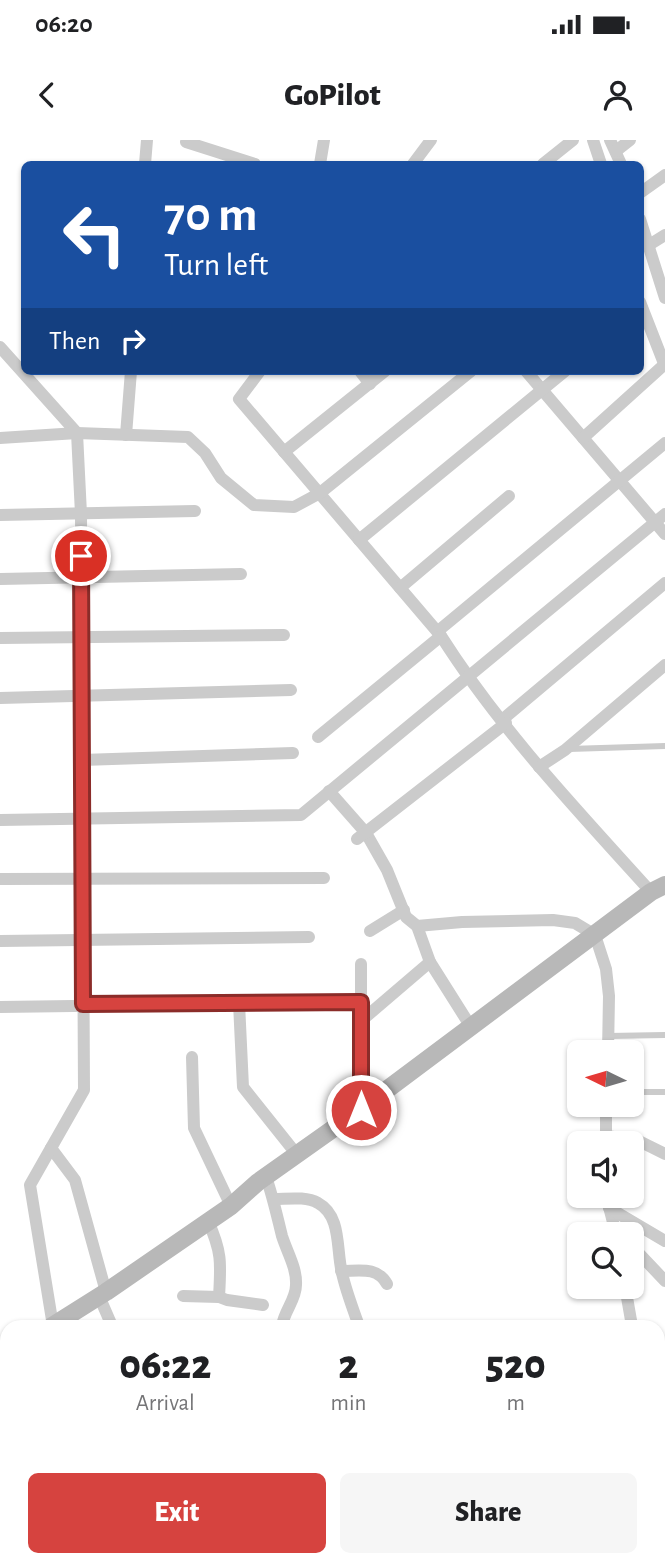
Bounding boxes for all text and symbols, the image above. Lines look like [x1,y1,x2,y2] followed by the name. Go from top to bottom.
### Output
[35,11,93,37] text: 06:20
[28,76,66,114] icon: back
[599,76,637,114] icon: person
[284,79,381,111] text: GoPilot
[49,189,140,280] icon: left
[164,191,258,240] text: 70 m
[164,249,268,281] text: Turn left
[114,322,152,360] icon: right
[49,328,100,354] text: Then
[51,526,111,586] pin
[62,537,100,575] icon: arrive
[567,1040,644,1116] north arrow
[567,1040,644,1299] map controls
[324,1073,398,1147] position arrow
[567,1131,644,1208] button: sound
[567,1222,644,1299] button: search
[119,1344,211,1386] text: 06:22
[338,1344,358,1386] text: 2
[486,1344,546,1386] text: 520
[136,1392,195,1415] text: Arrival
[330,1392,366,1415] text: min
[506,1392,525,1415] text: m
[28,1473,326,1553] button: Exit
[340,1473,637,1553] button: Share

